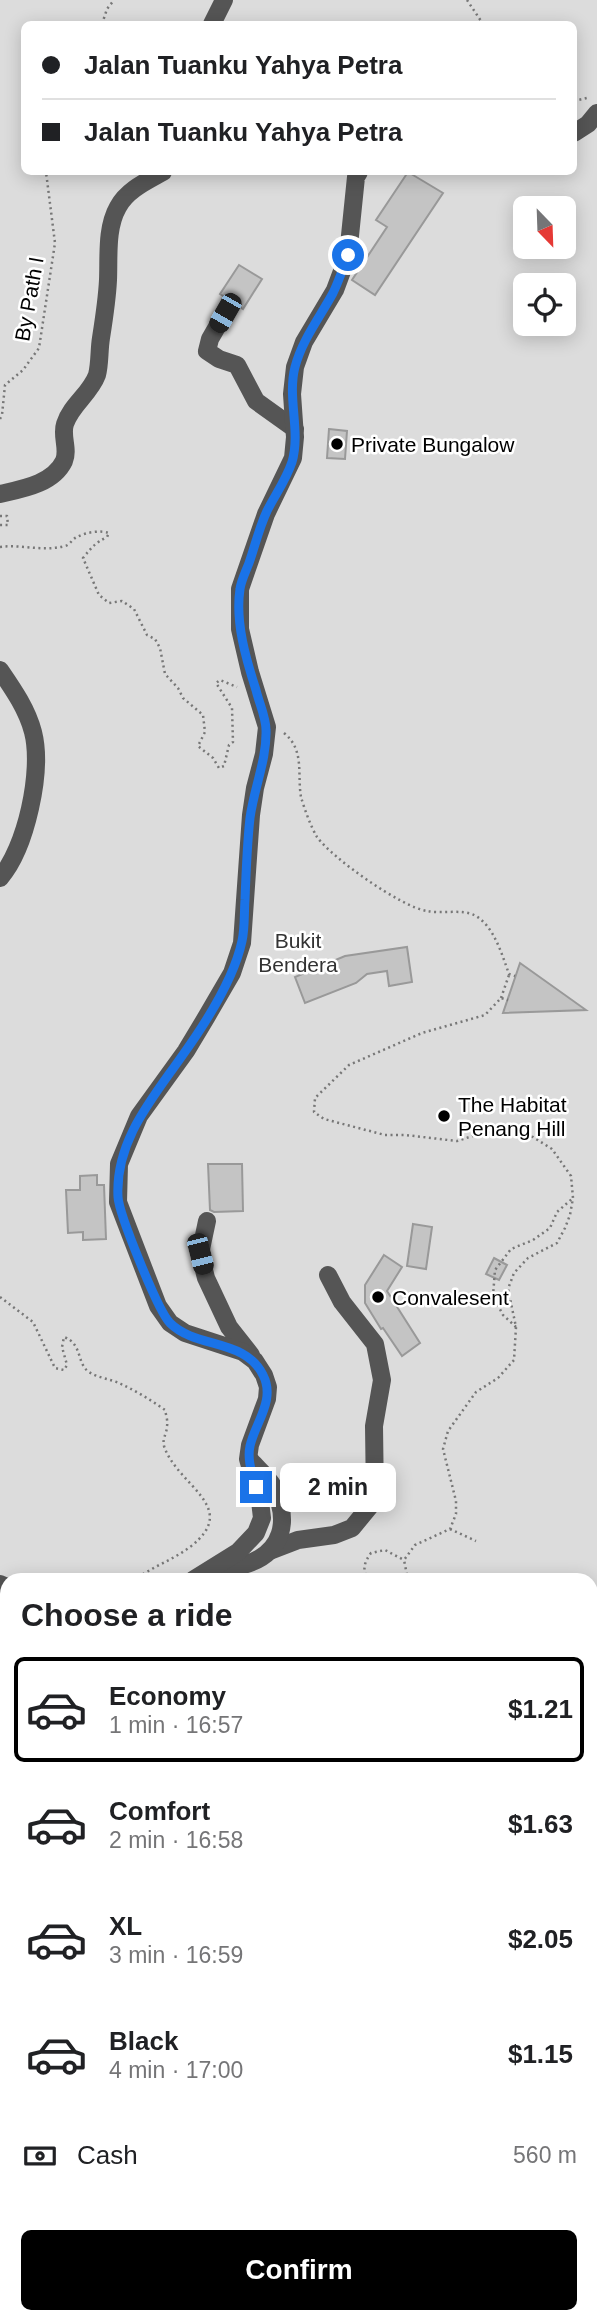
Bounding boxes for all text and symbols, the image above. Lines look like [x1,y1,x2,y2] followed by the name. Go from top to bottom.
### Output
[84,50,402,80] text: Jalan Tuanku Yahya Petra
[84,117,402,147] text: Jalan Tuanku Yahya Petra
[513,196,576,259] north arrow
[513,196,576,336] map controls
[332,239,364,271] route start
[10,255,48,343] street label: By Path I
[513,273,576,336] button: locate
[206,290,245,336] car
[351,433,515,456] place label: Private Bungalow
[329,436,345,452] marker: Private Bungalow
[258,929,338,976] park label: Bukit Bendera
[458,1093,567,1140] place label: The Habitat Penang Hill
[436,1108,452,1124] marker: The Habitat Penang Hill
[185,1231,216,1277] car
[392,1286,509,1309] place label: Convalesent
[370,1289,386,1305] marker: Convalesent
[280,1462,396,1512] callout: 2 min
[240,1471,272,1503] route end
[308,1474,368,1500] text: 2 min
[21,1597,233,1633] text: Choose a ride
[25,1678,88,1741] icon: car
[109,1681,226,1711] text: Economy
[508,1694,573,1724] text: $1.21
[109,1712,243,1738] text: 1 min · 16:57
[25,1793,88,1856] icon: car
[109,1796,210,1826] text: Comfort
[508,1809,573,1839] text: $1.63
[109,1827,243,1853] text: 2 min · 16:58
[25,1908,88,1971] icon: car
[109,1911,142,1941] text: XL
[508,1924,573,1954] text: $2.05
[109,1942,243,1968] text: 3 min · 16:59
[25,2023,88,2086] icon: car
[109,2026,178,2056] text: Black
[508,2039,573,2069] text: $1.15
[109,2057,243,2083] text: 4 min · 17:00
[21,2137,59,2175] icon: cash
[77,2140,138,2170] text: Cash
[513,2142,577,2168] text: 560 m
[21,2230,577,2310] button: Confirm

